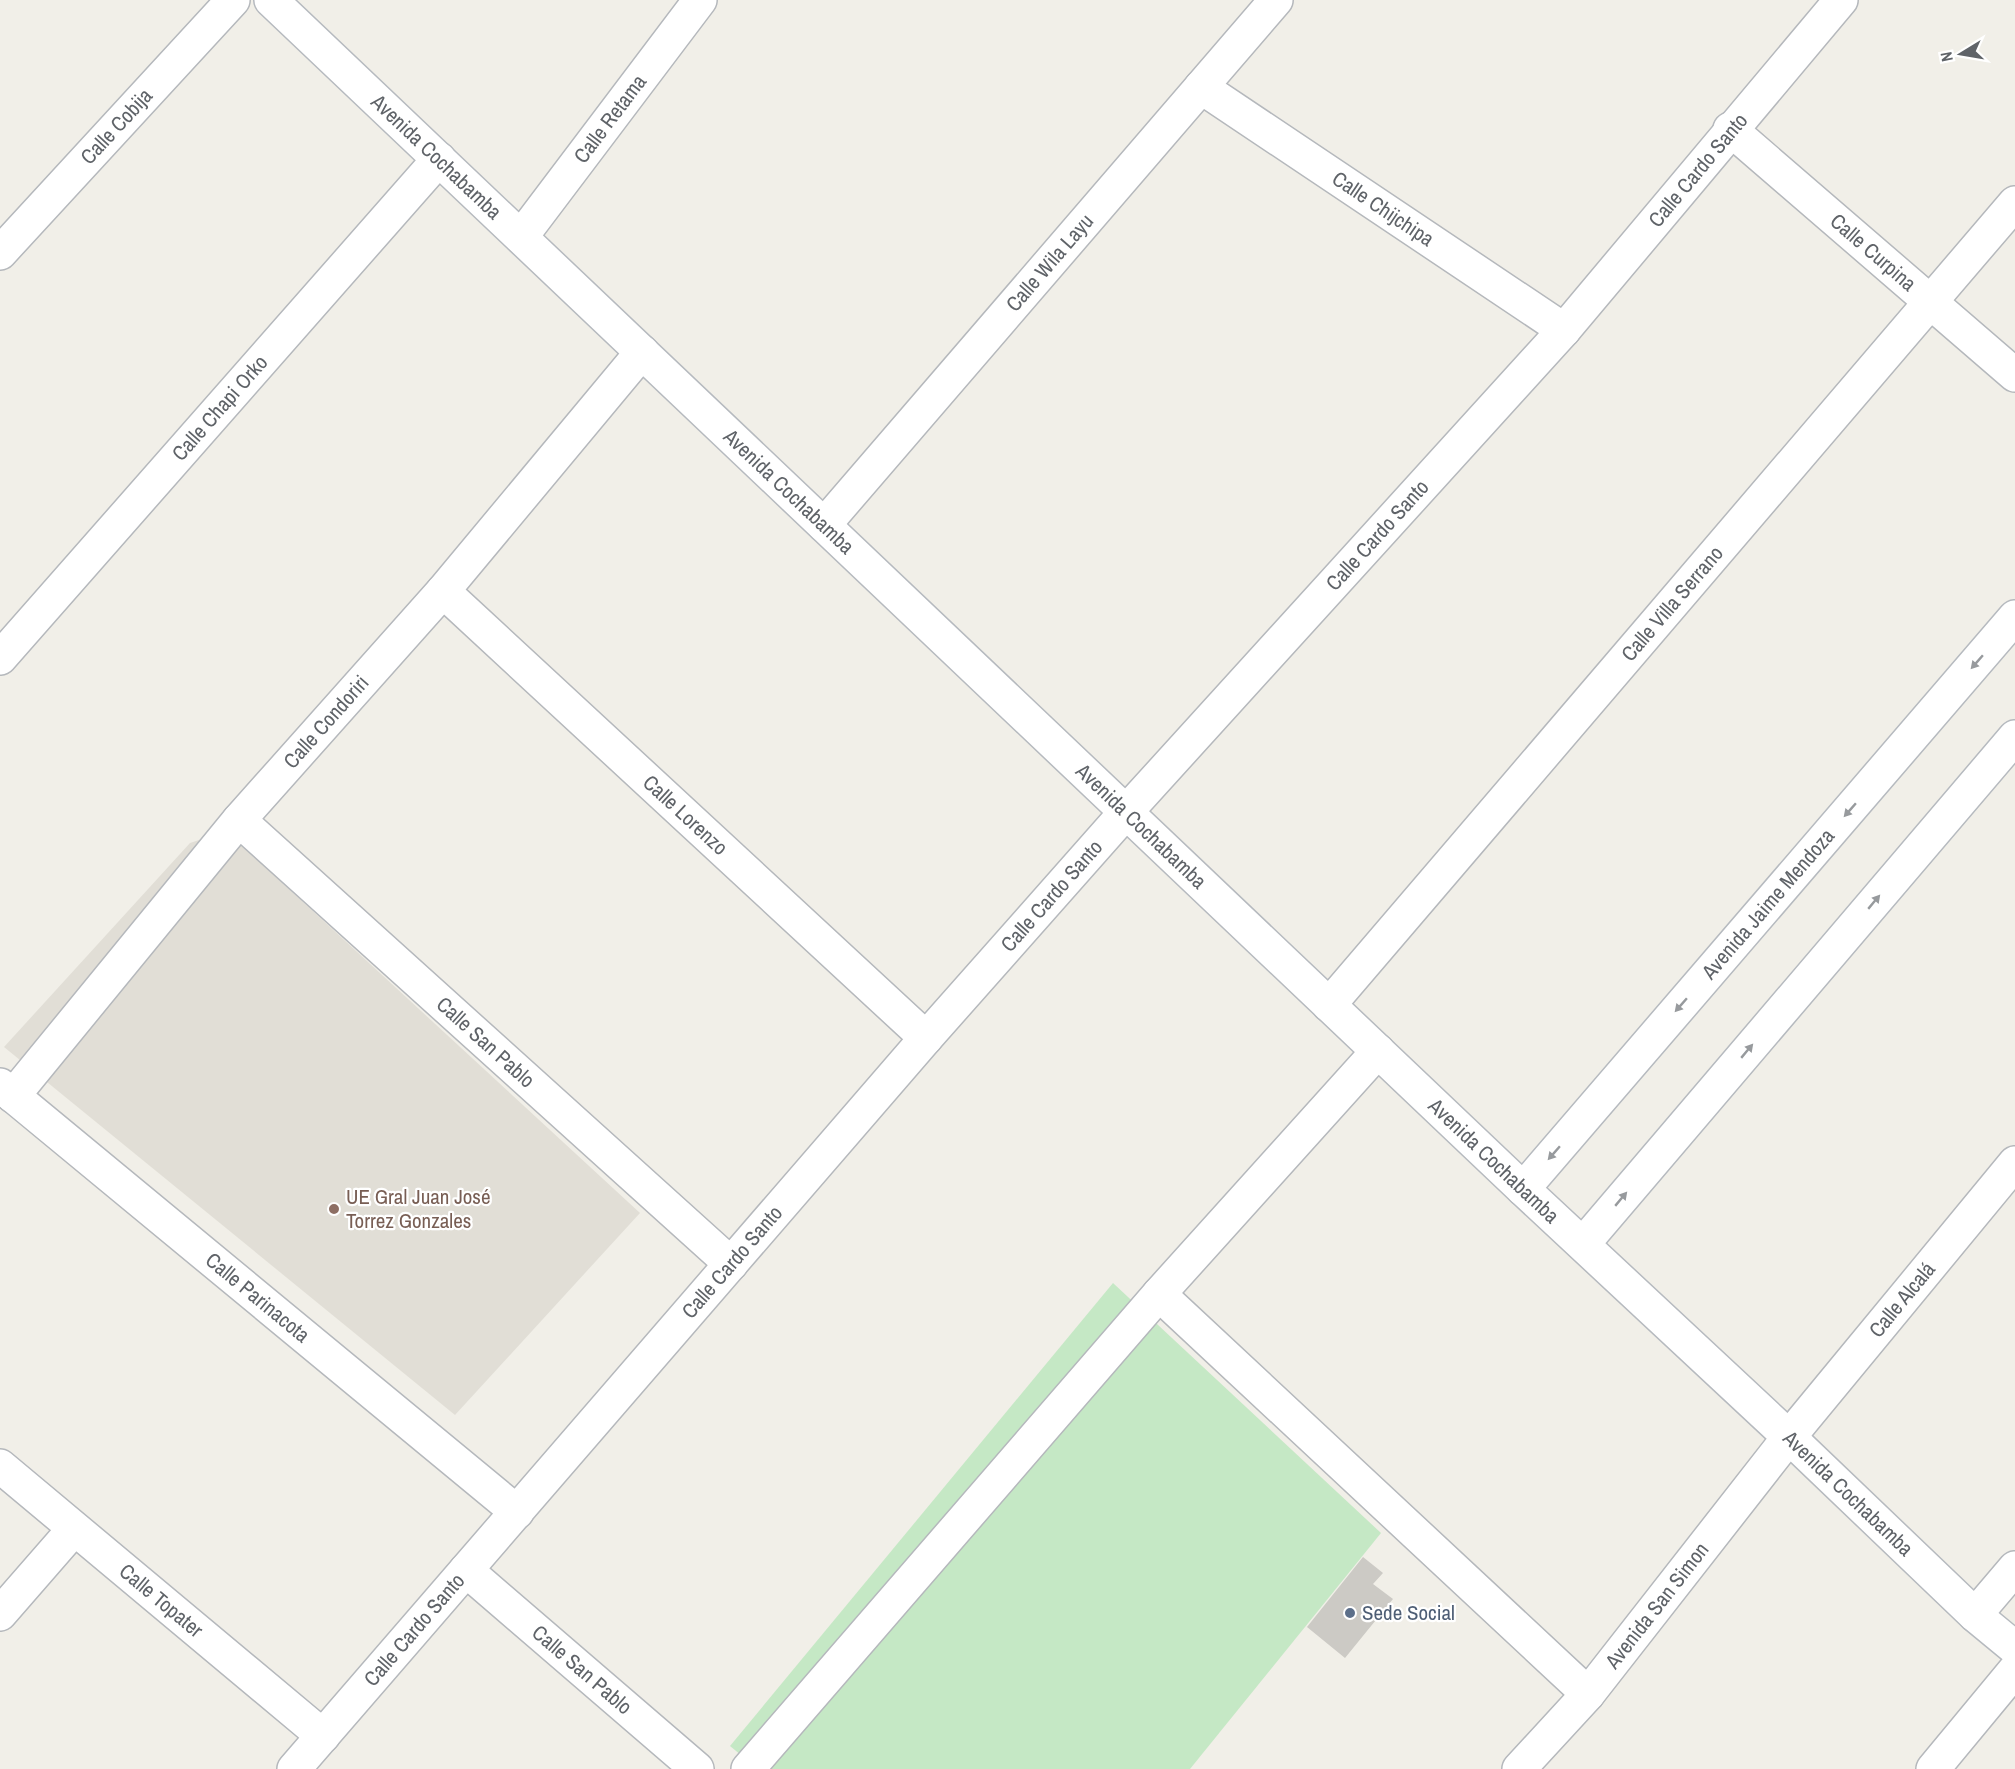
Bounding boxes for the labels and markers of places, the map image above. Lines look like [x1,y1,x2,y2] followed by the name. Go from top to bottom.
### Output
[346,1182,491,1235] place label: UE Gral Juan José Torrez Gonzales
[327,1202,341,1216] marker: UE Gral Juan José Torrez Gonzales
[1362,1598,1455,1627] place label: Sede Social
[1343,1606,1357,1620] marker: Sede Social

